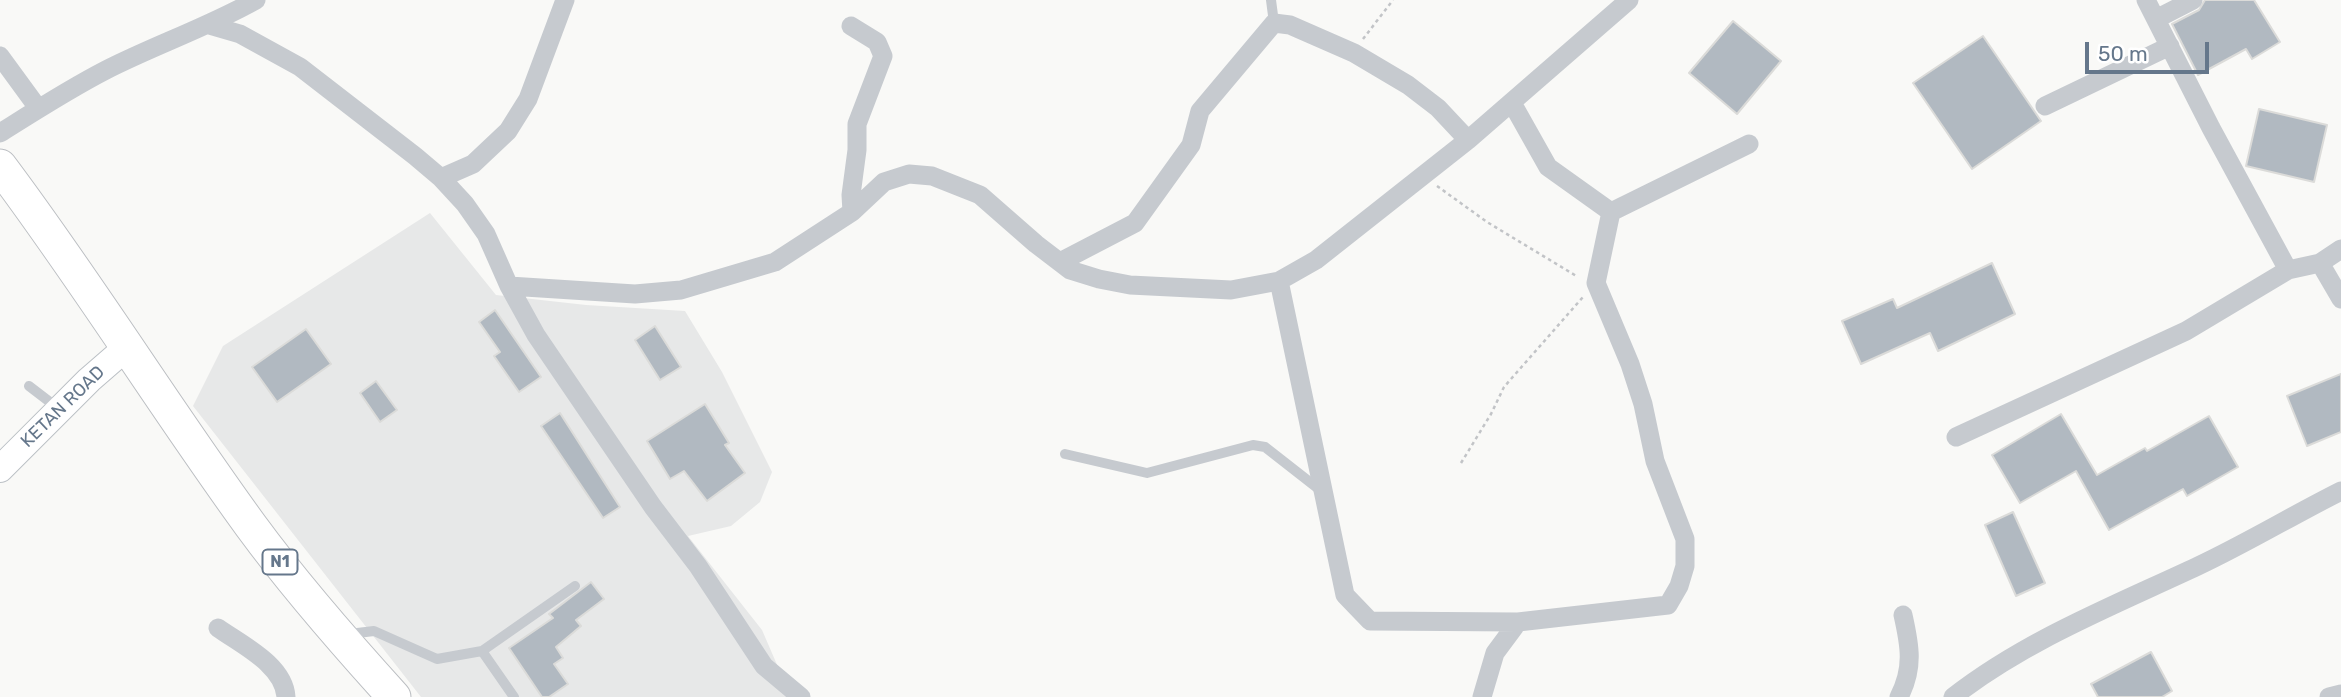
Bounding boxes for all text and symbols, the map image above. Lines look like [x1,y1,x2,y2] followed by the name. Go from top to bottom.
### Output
[2089,28,2213,72] scale bar
[2098,41,2148,66] text: 50 m
[17,362,109,452] street label: KETAN ROAD
[262,550,298,575] road number: N1

